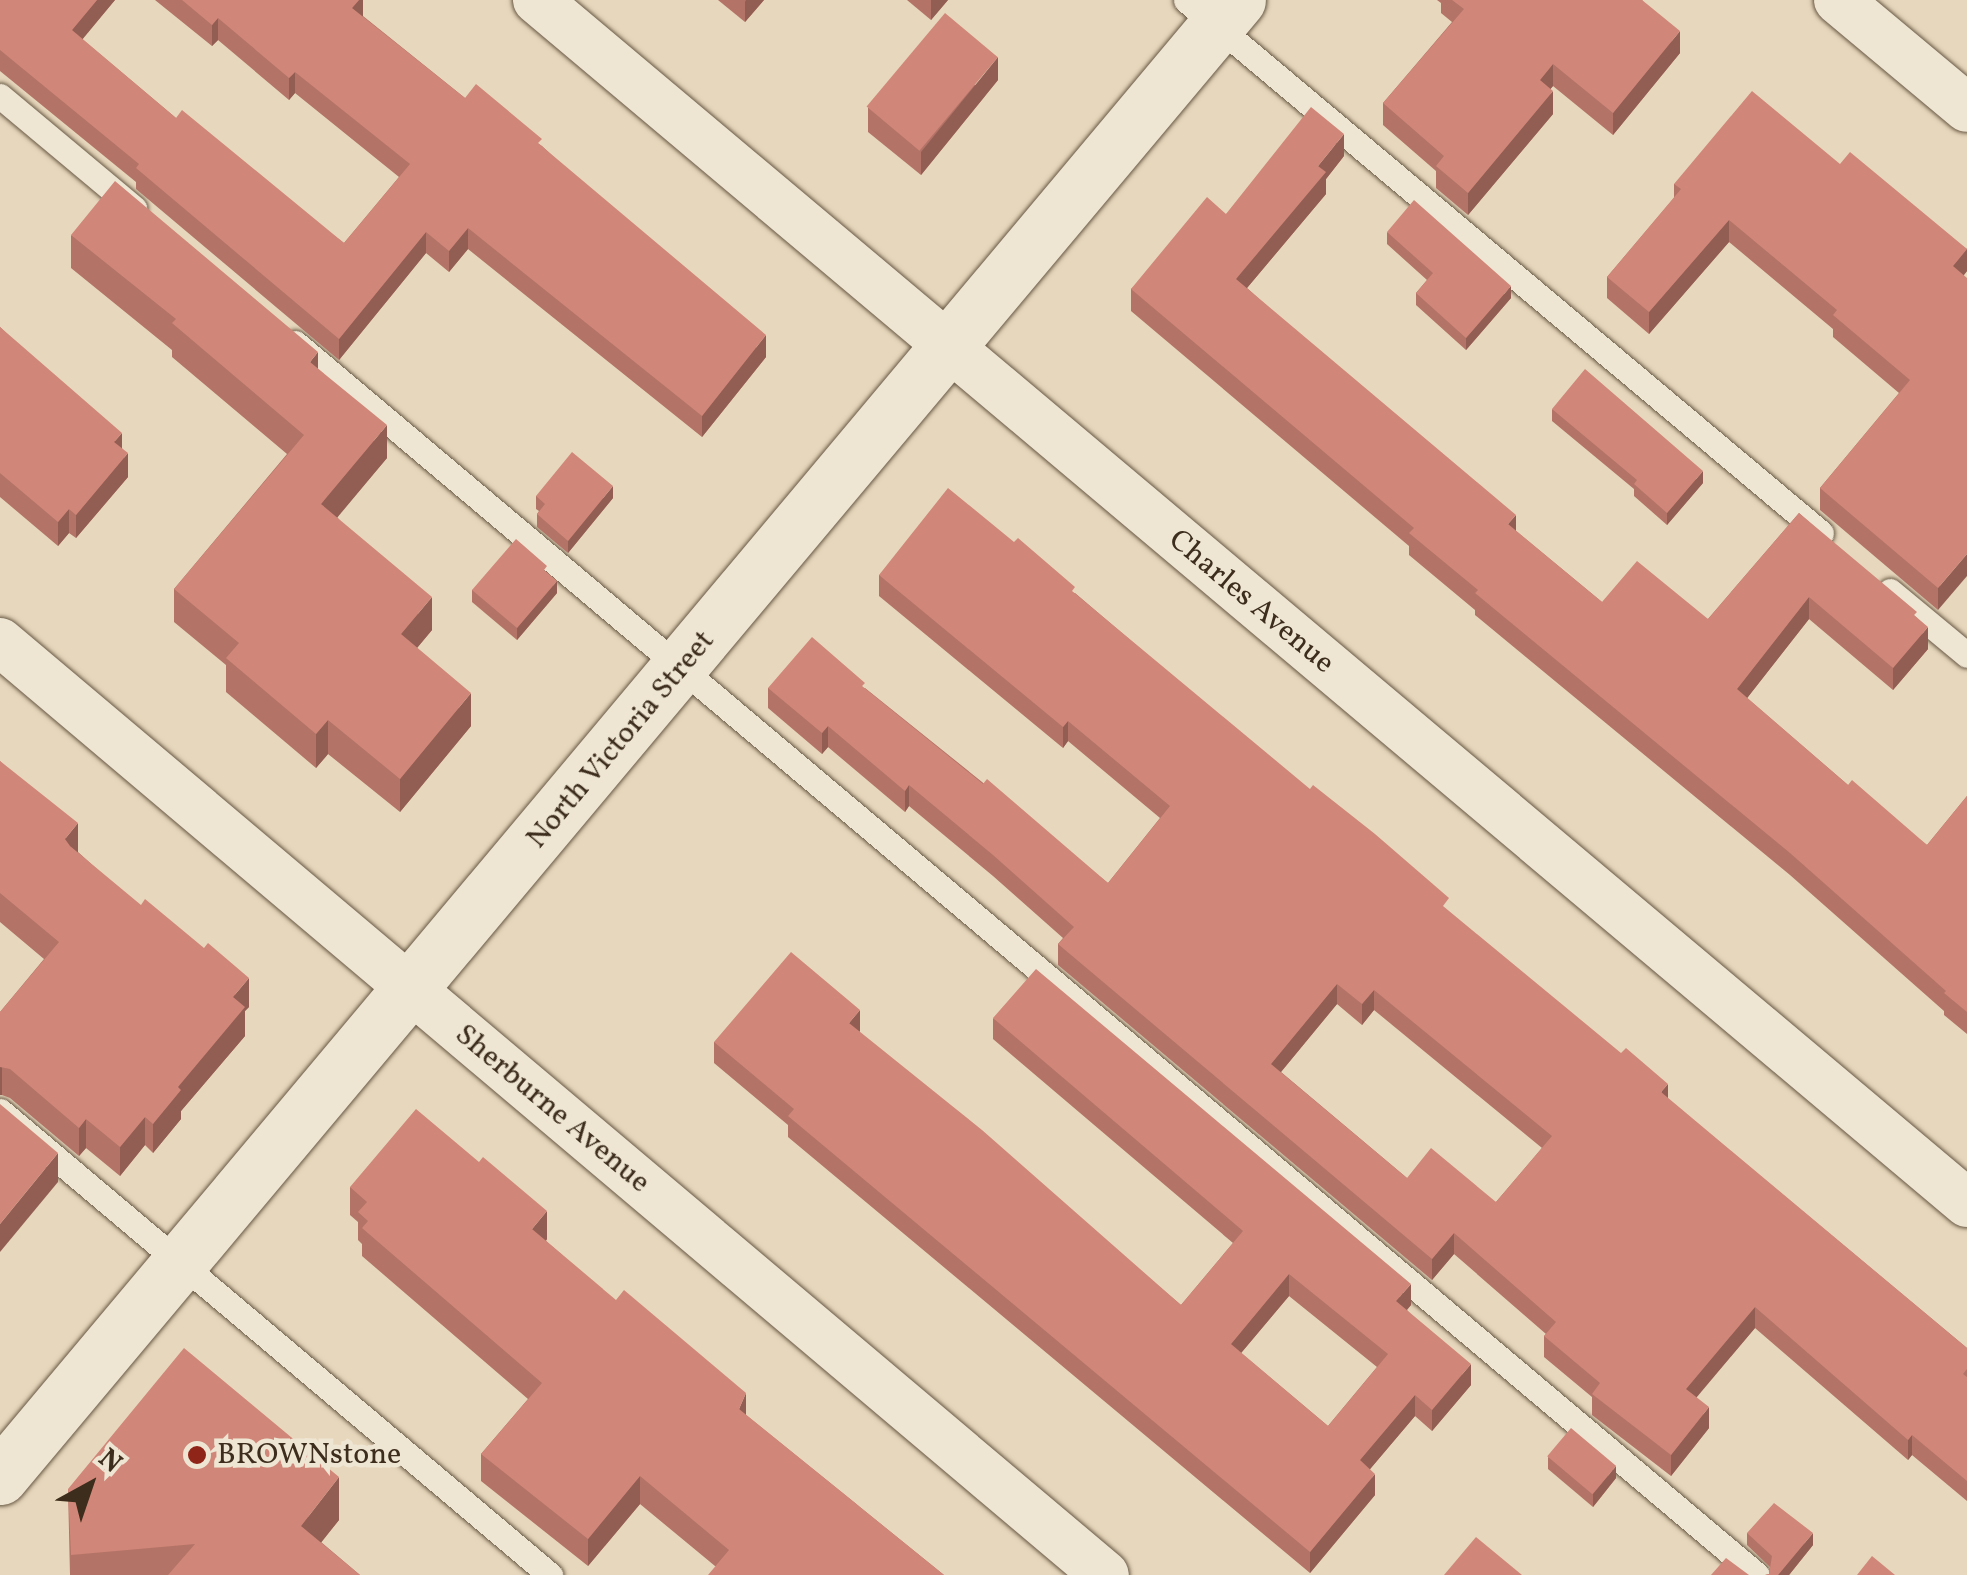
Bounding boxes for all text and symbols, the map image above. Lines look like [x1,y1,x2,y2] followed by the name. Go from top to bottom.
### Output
[1161,522,1341,682] street label: Charles Avenue
[519,623,723,857] street label: North Victoria Street
[447,1017,657,1201] street label: Sherburne Avenue
[40,1435,140,1535] north arrow
[217,1437,401,1473] place label: BROWNstone
[89,1440,130,1483] text: N
[186,1444,208,1466] marker: BROWNstone

